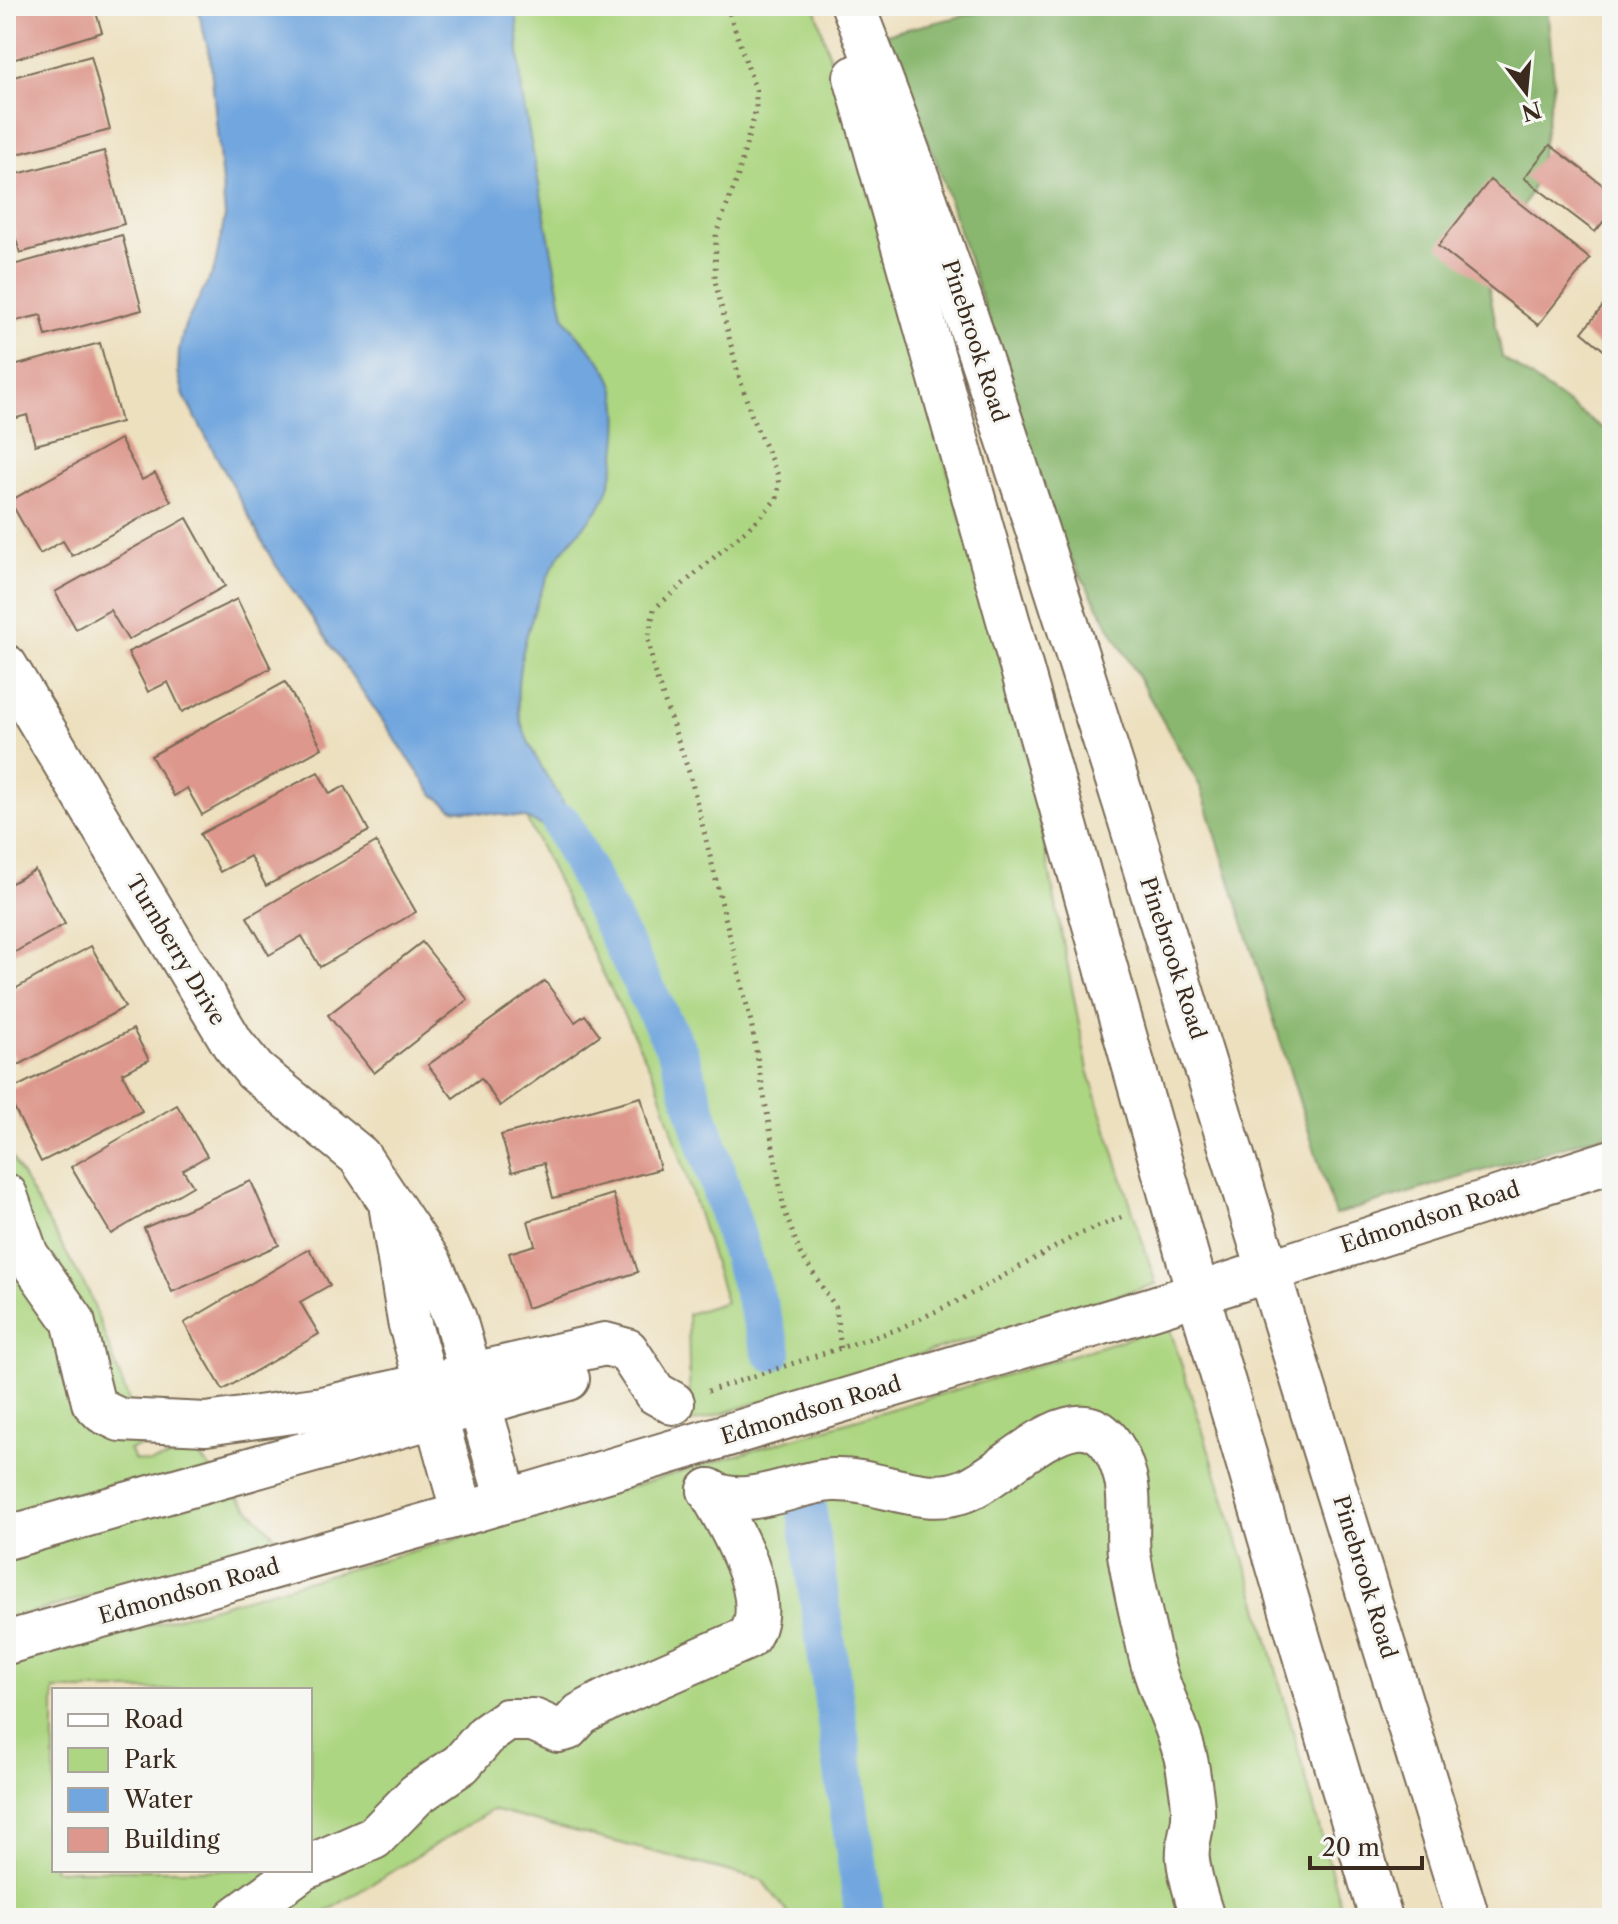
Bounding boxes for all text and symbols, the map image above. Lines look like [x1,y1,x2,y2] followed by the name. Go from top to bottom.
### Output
[1486,52,1566,132] north arrow
[1518,95,1544,126] text: N
[936,256,1014,426] street label: Pinebrook Road
[120,870,232,1030] street label: Turnberry Drive
[1134,873,1212,1043] street label: Pinebrook Road
[1337,1175,1523,1259] street label: Edmondson Road
[718,1370,904,1450] street label: Edmondson Road
[1327,1492,1403,1662] street label: Pinebrook Road
[95,1552,283,1630] street label: Edmondson Road
[52,1688,312,1872] legend
[124,1705,184,1734] text: Road
[124,1745,177,1774] text: Park
[123,1785,193,1814] text: Water
[1310,1820,1422,1870] scale bar
[124,1825,220,1854] text: Building
[1322,1833,1380,1862] text: 20 m

